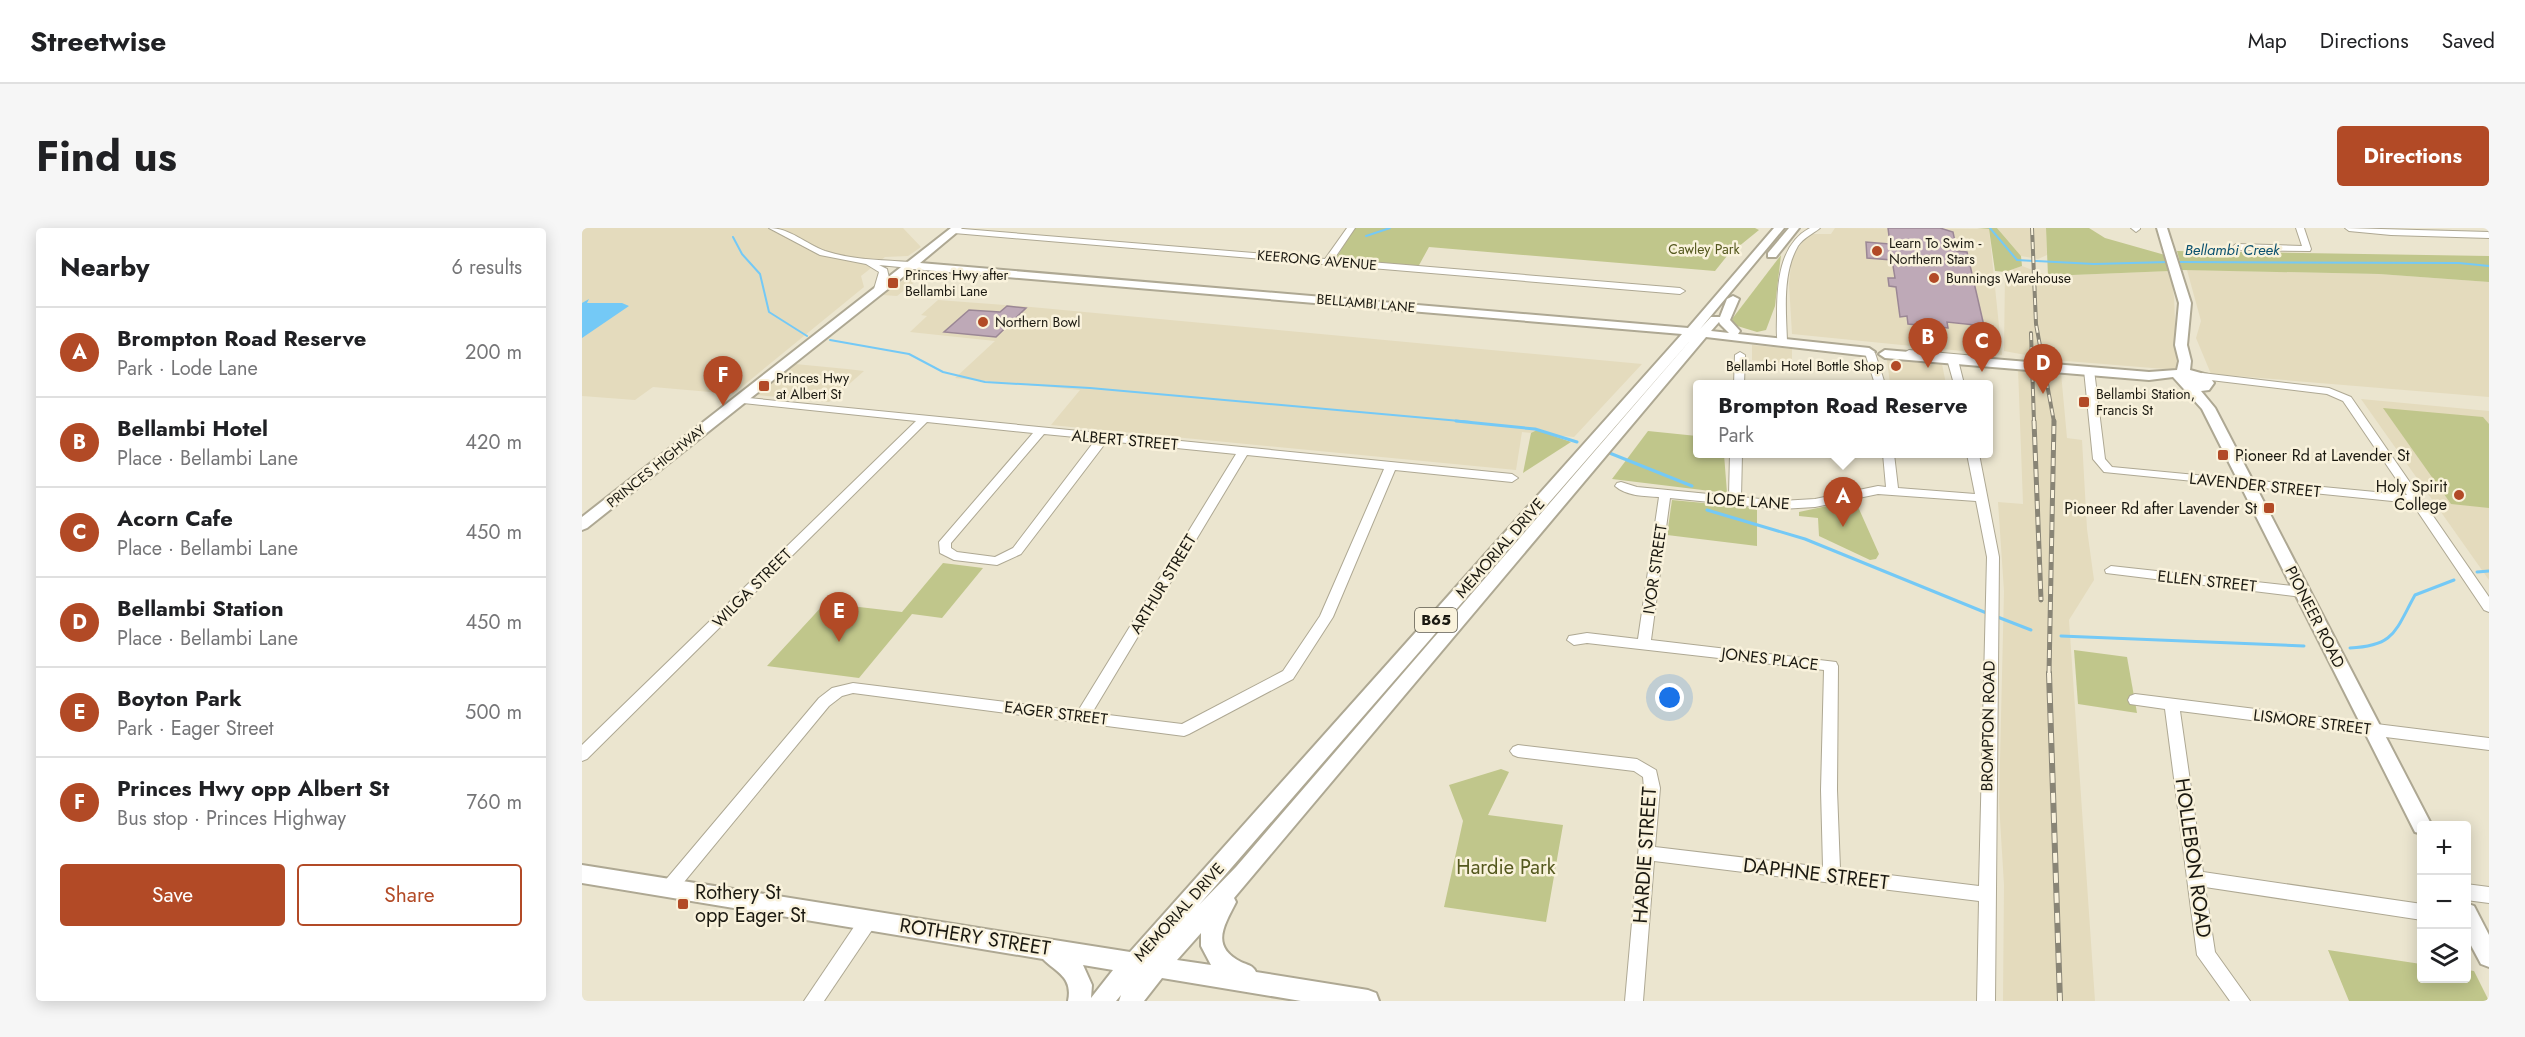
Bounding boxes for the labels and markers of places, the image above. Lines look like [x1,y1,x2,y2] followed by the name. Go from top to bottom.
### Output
[1889,233,1982,269] place label: Learn To Swim - Northern Stars
[1870,244,1884,258] marker: Learn To Swim - Northern Stars
[905,265,1009,301] place label: Princes Hwy after Bellambi Lane
[1946,268,2071,288] place label: Bunnings Warehouse
[1927,271,1941,285] marker: Bunnings Warehouse
[886,276,900,290] marker: Princes Hwy after Bellambi Lane
[995,312,1081,332] place label: Northern Bowl
[976,315,990,329] marker: Northern Bowl
[1908,318,1948,368] pin: B
[1962,322,2002,372] pin: C
[2024,344,2062,394] pin: D
[704,356,742,406] pin: F
[1726,356,1884,376] place label: Bellambi Hotel Bottle Shop
[1889,359,1903,373] marker: Bellambi Hotel Bottle Shop
[776,368,850,404] place label: Princes Hwy at Albert St
[757,379,771,393] marker: Princes Hwy at Albert St
[2096,384,2195,420] place label: Bellambi Station, Francis St
[2077,395,2091,409] marker: Bellambi Station, Francis St
[2235,444,2410,467] place label: Pioneer Rd at Lavender St
[2216,448,2230,462] marker: Pioneer Rd at Lavender St
[2376,475,2447,516] place label: Holy Spirit College
[1824,478,1862,527] pin: A
[2452,488,2466,502] marker: Holy Spirit College
[2064,497,2257,520] place label: Pioneer Rd after Lavender St
[2262,501,2276,515] marker: Pioneer Rd after Lavender St
[820,592,858,642] pin: E
[695,878,806,930] place label: Rothery St opp Eager St
[676,897,690,911] marker: Rothery St opp Eager St

